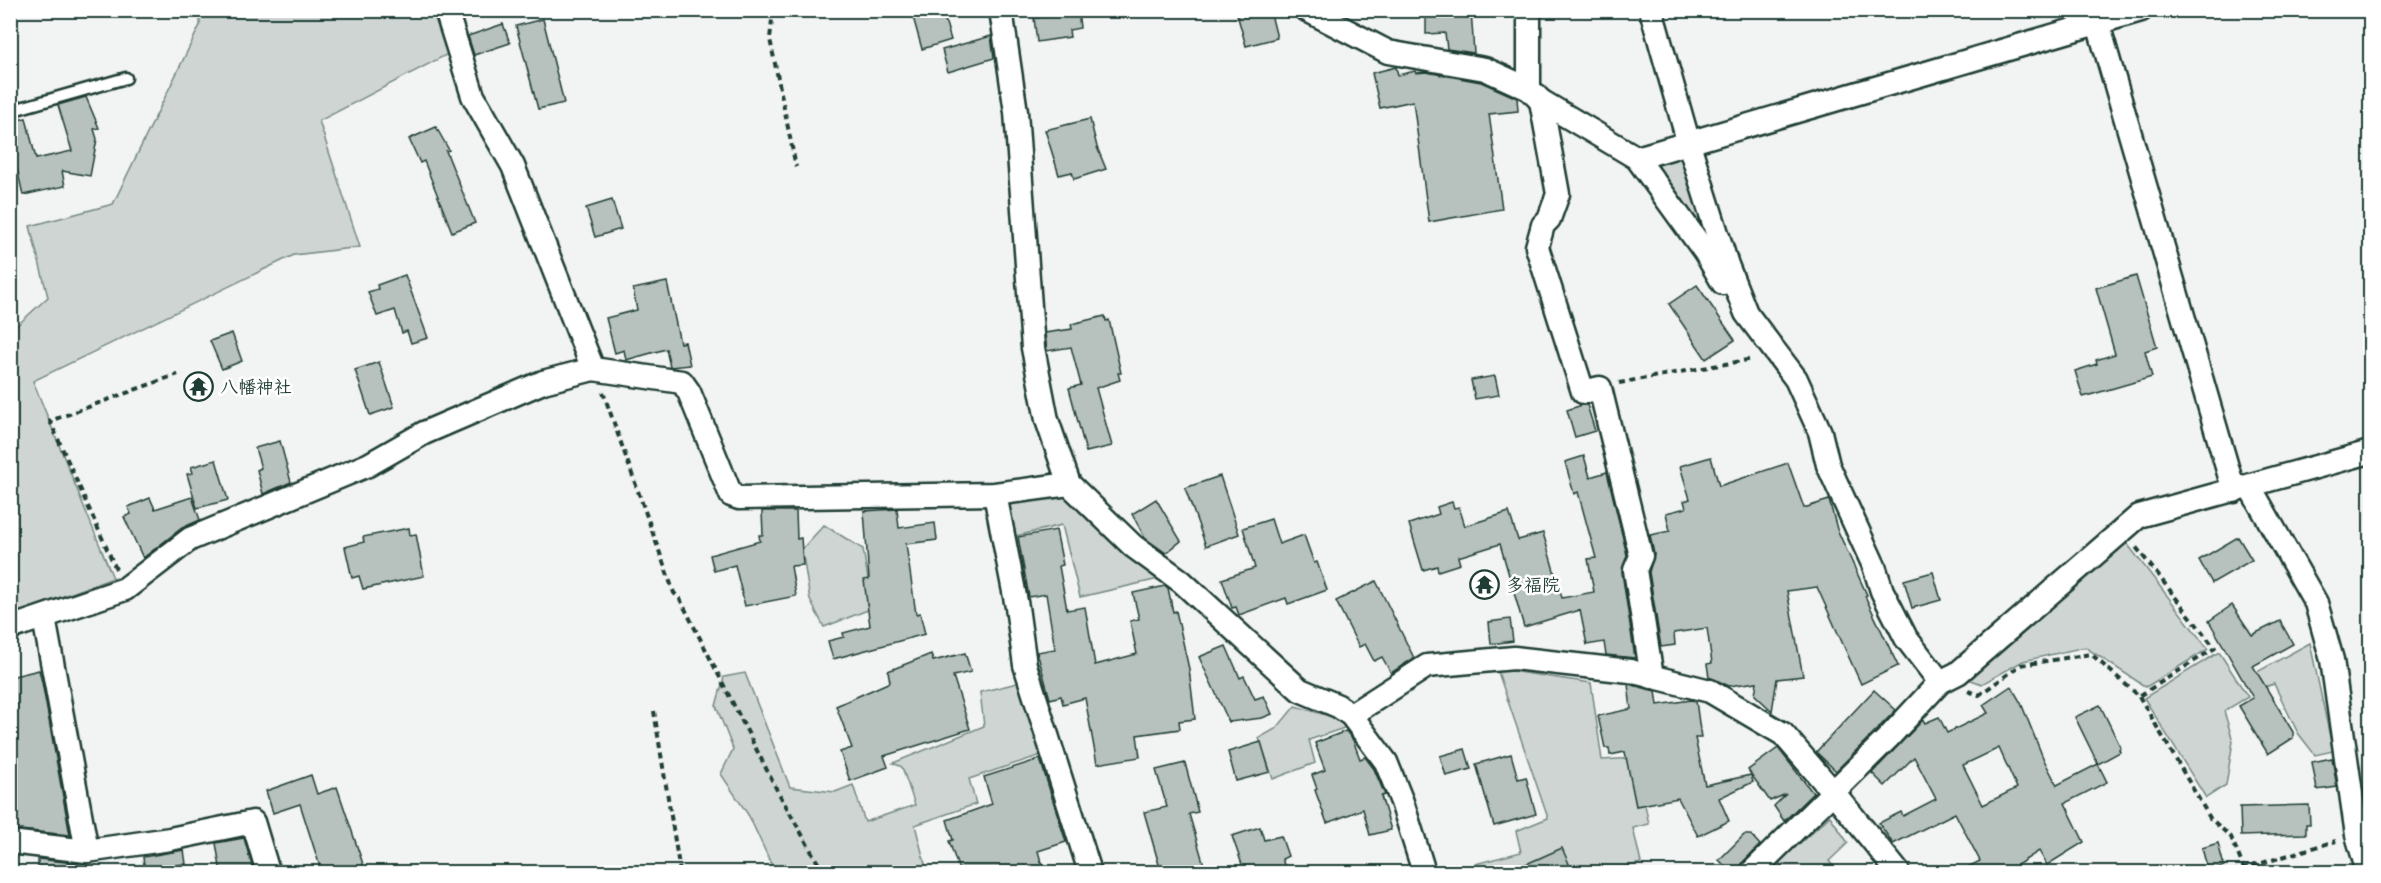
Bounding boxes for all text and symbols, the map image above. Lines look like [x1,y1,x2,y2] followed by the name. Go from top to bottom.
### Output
[183,371,215,403] temple icon: 八幡神社
[220,377,292,398] place label: 八幡神社
[1469,569,1501,601] temple icon: 多福院
[1506,575,1560,596] place label: 多福院

